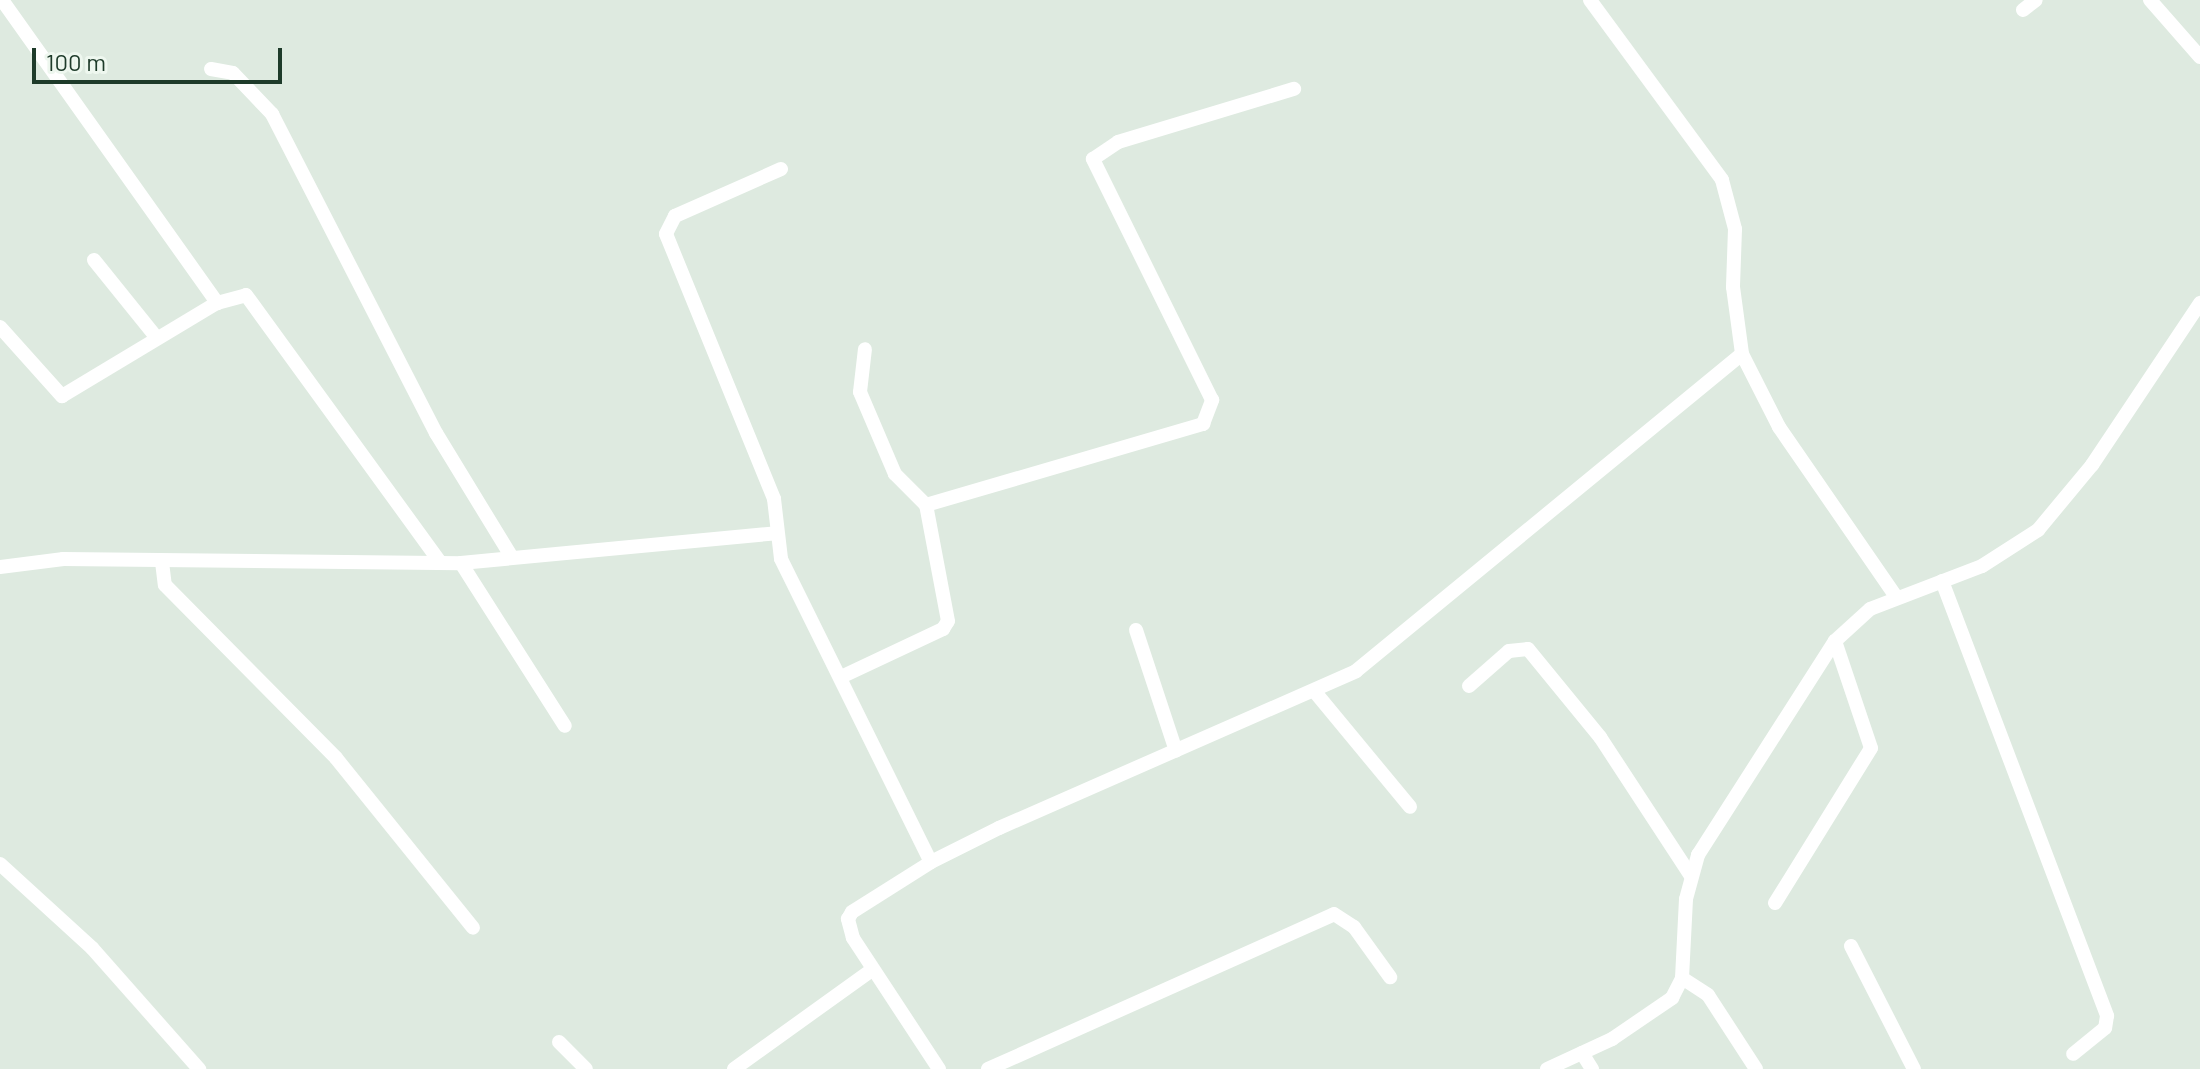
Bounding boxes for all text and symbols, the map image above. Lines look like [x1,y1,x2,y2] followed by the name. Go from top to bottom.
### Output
[36,32,286,82] scale bar
[46,47,106,76] text: 100 m

